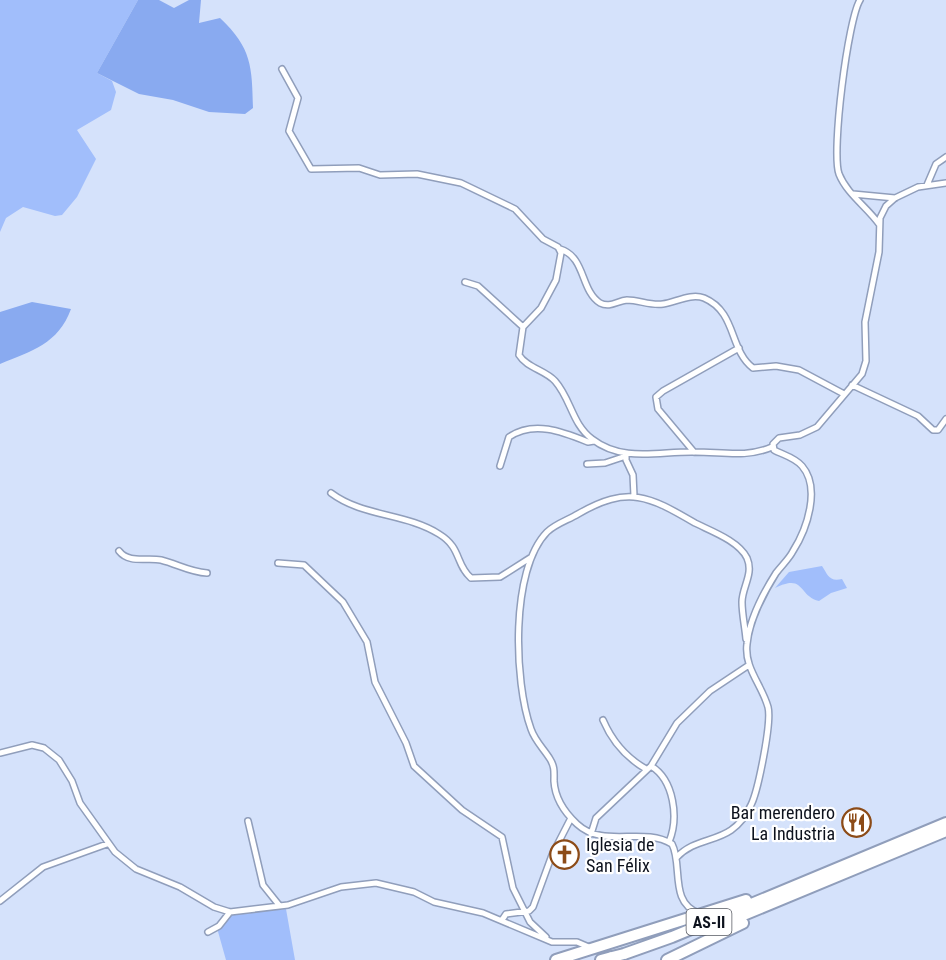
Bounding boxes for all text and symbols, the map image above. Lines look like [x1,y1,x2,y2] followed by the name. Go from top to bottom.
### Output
[731,802,835,844] place label: Bar merendero La Industria
[840,807,872,839] restaurant icon: Bar merendero La Industria
[586,834,654,876] place label: Iglesia de San Félix
[549,839,581,871] church icon: Iglesia de San Félix
[686,909,732,935] road number: AS-II

